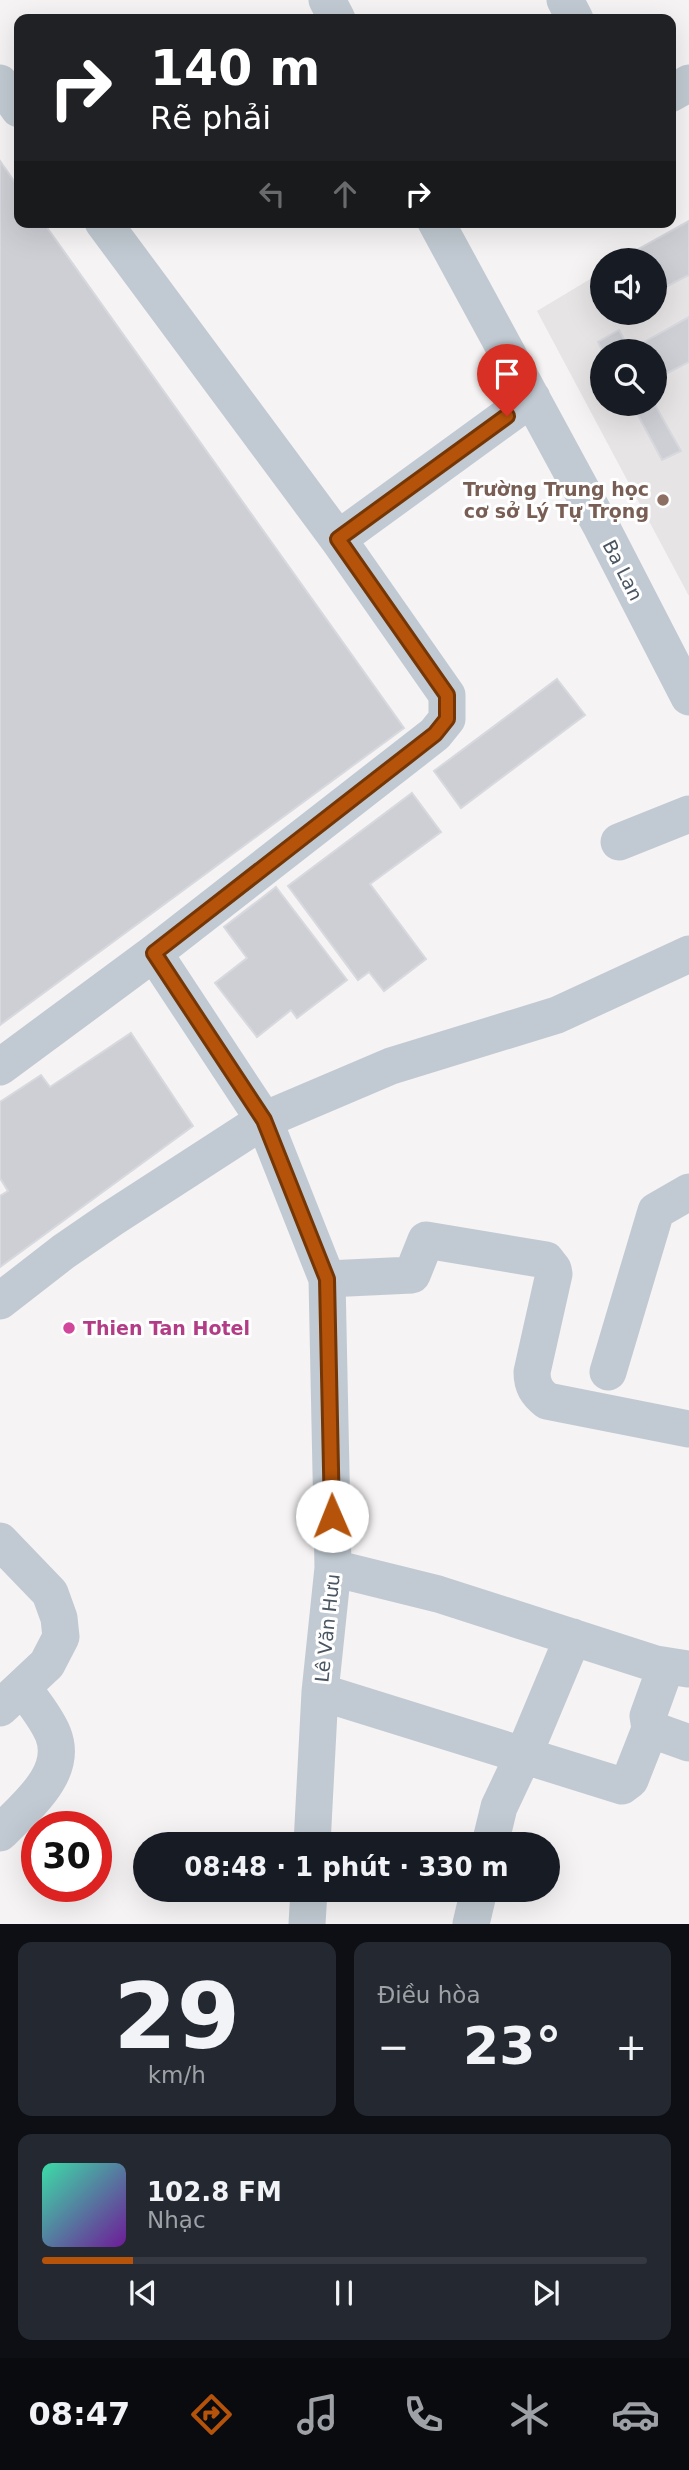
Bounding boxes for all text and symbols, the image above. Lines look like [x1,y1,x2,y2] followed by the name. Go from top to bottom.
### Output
[150,40,320,97] text: 140 m
[35,42,126,133] icon: right
[150,99,271,137] text: Rẽ phải
[253,175,291,213] icon: left
[326,175,364,213] icon: ahead
[399,175,437,213] icon: right
[590,248,667,416] map controls
[590,248,667,325] button: sound
[590,339,667,416] button: search
[477,344,537,416] pin
[488,355,526,393] icon: arrive
[463,478,649,522] place label: Trường Trung học cơ sở Lý Tự Trọng
[655,492,671,508] marker: Trường Trung học cơ sở Lý Tự Trọng
[598,536,648,604] street label: Ba Lan
[83,1317,250,1339] place label: Thien Tan Hotel
[61,1320,77,1336] marker: Thien Tan Hotel
[295,1479,369,1553] position arrow
[310,1573,344,1683] street label: Lê Văn Hưu
[21,1811,112,1902] speed limit sign: 30
[184,1852,509,1882] text: 08:48 · 1 phút · 330 m
[113,1964,240,2069] text: 29
[378,1982,481,2008] text: Điều hòa
[463,2016,561,2076] text: 23°
[378,2025,409,2069] text: −
[615,2025,647,2069] text: +
[148,2062,206,2088] text: km/h
[147,2177,282,2207] text: 102.8 FM
[147,2207,206,2233] text: Nhạc
[124,2274,162,2312] icon: previous
[325,2274,363,2312] icon: pause
[527,2274,565,2312] icon: next
[187,2390,236,2439] icon: directions
[293,2390,342,2439] icon: music
[399,2390,448,2439] icon: phone
[505,2390,554,2439] icon: climate
[611,2390,660,2439] icon: car
[29,2395,130,2433] text: 08:47

